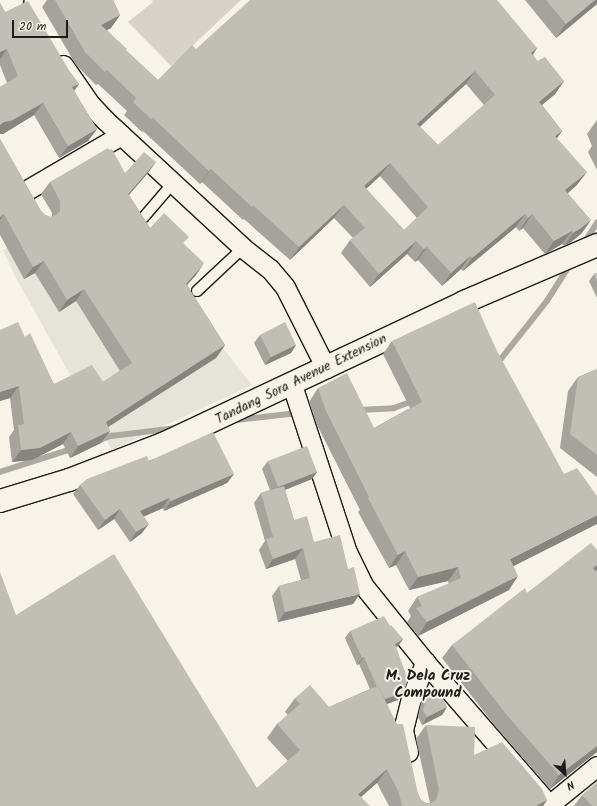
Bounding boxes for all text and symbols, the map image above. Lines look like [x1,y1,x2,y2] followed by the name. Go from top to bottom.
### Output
[14,12,70,38] scale bar
[19,17,46,36] text: 20 m
[213,330,389,428] street label: Tandang Sora Avenue Extension
[386,667,470,702] district label: M. Dela Cruz Compound
[545,754,585,794] north arrow
[563,775,577,794] text: N

